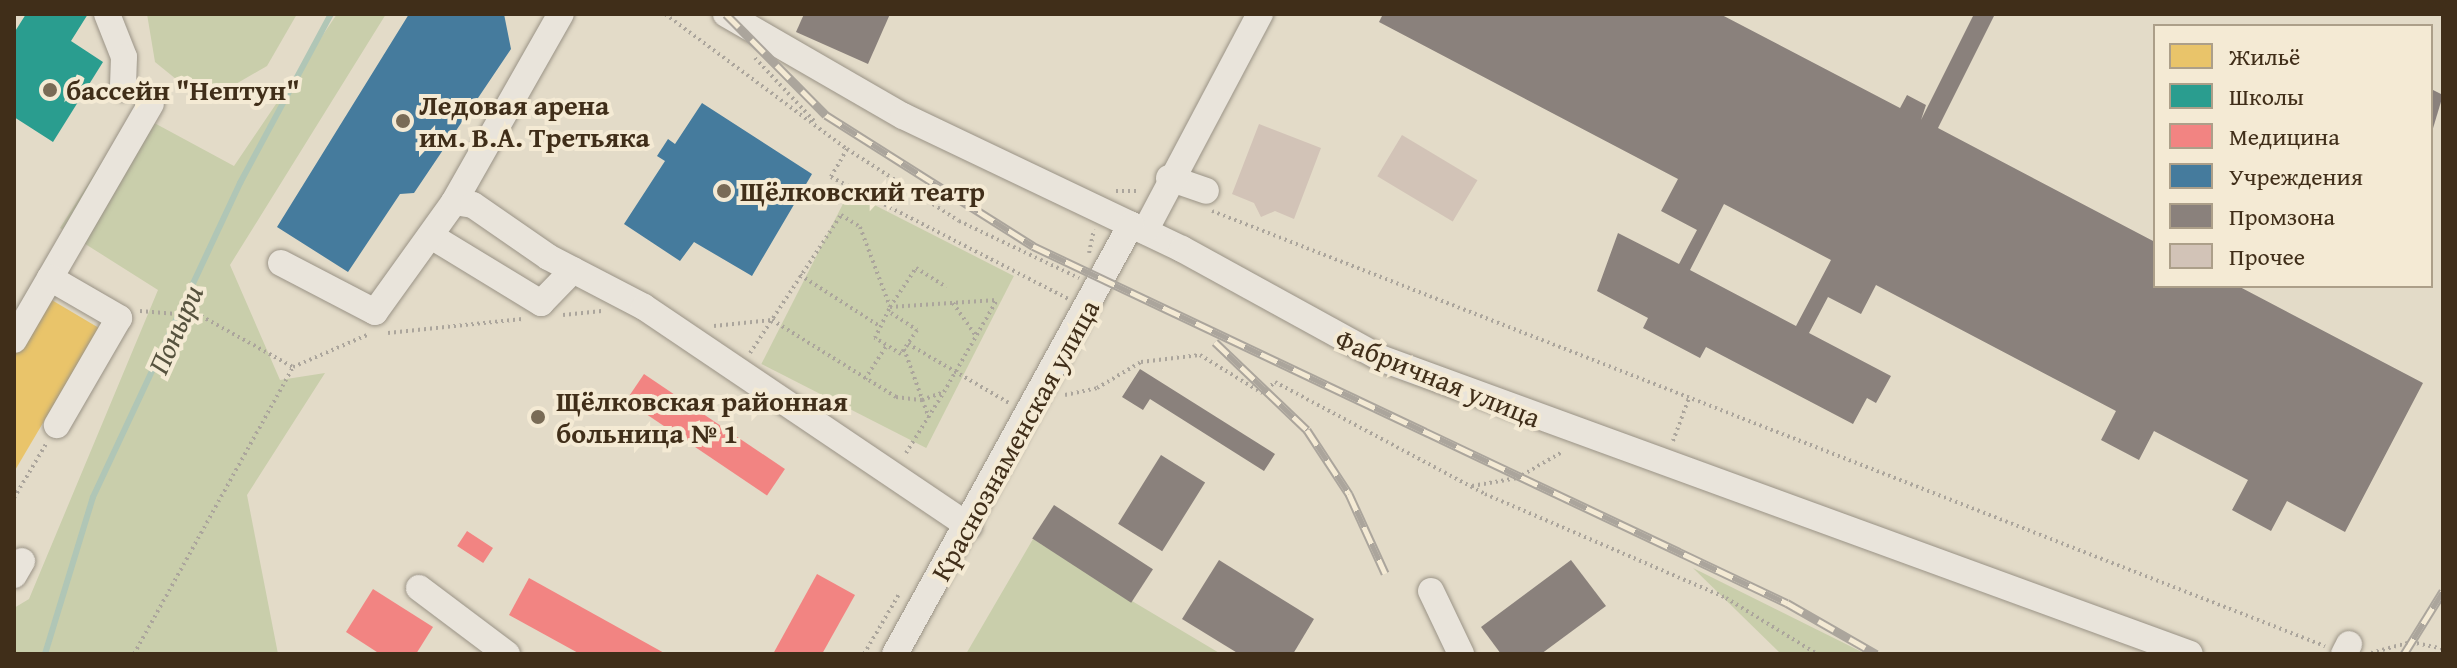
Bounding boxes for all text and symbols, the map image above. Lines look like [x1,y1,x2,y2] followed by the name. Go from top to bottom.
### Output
[2153,24,2433,288] legend
[2229,39,2300,74] text: Жильё
[66,73,300,107] place label: бассейн "Нептун"
[2229,79,2304,114] text: Школы
[41,81,59,99] marker: бассейн "Нептун"
[419,88,650,154] place label: Ледовая арена им. В.А. Третьяка
[394,112,412,130] marker: Ледовая арена им. В.А. Третьяка
[2229,119,2340,154] text: Медицина
[2229,159,2363,194] text: Учреждения
[740,174,985,208] place label: Щёлковский театр
[715,182,733,200] marker: Щёлковский театр
[2229,199,2335,234] text: Промзона
[2229,239,2305,274] text: Прочее
[139,279,211,379] water label: Поныри
[924,294,1106,586] street label: Краснознаменская улица
[1331,322,1545,434] street label: Фабричная улица
[556,384,848,450] place label: Щёлковская районная больница № 1
[527,406,549,428] marker: Щёлковская районная больница № 1

